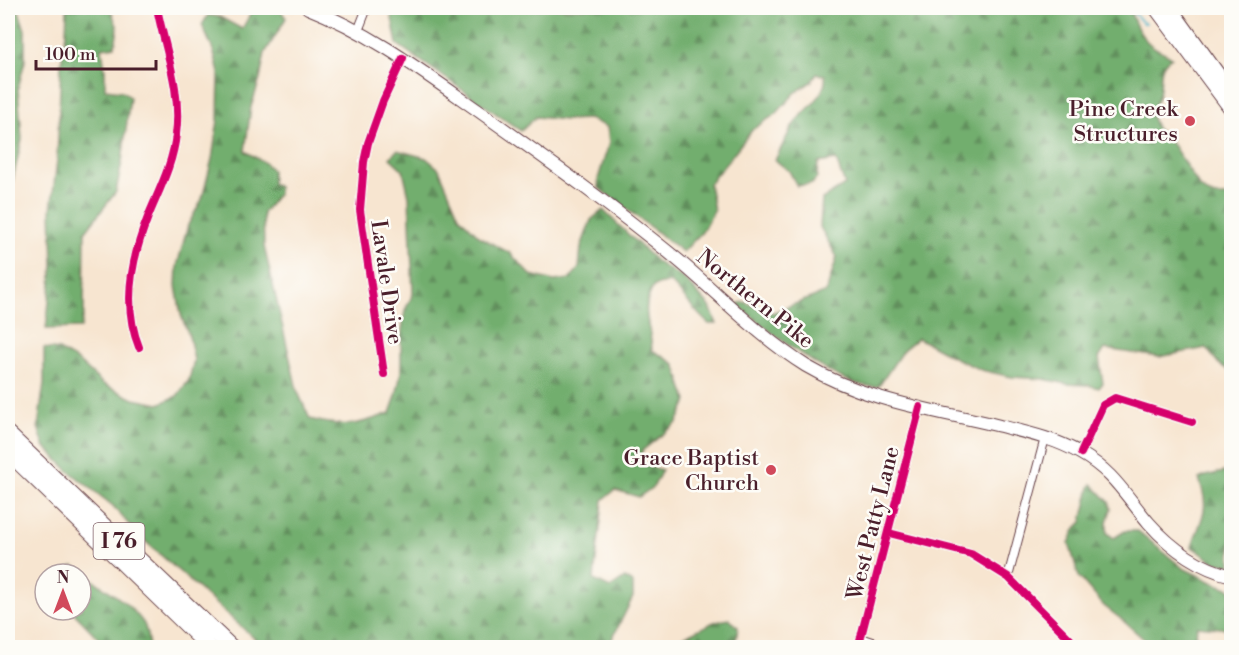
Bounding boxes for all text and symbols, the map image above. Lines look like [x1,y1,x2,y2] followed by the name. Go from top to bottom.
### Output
[36,33,156,71] scale bar
[45,43,96,66] text: 100 m
[1069,96,1180,148] place label: Pine Creek Structures
[1183,114,1197,128] marker: Pine Creek Structures
[364,218,409,346] street label: Lavale Drive
[691,244,819,355] street label: Northern Pike
[841,444,906,604] street label: West Patty Lane
[624,445,759,497] place label: Grace Baptist Church
[764,463,778,477] marker: Grace Baptist Church
[94,523,144,559] road number: I 76
[33,562,93,622] north arrow
[57,568,70,588] text: N

